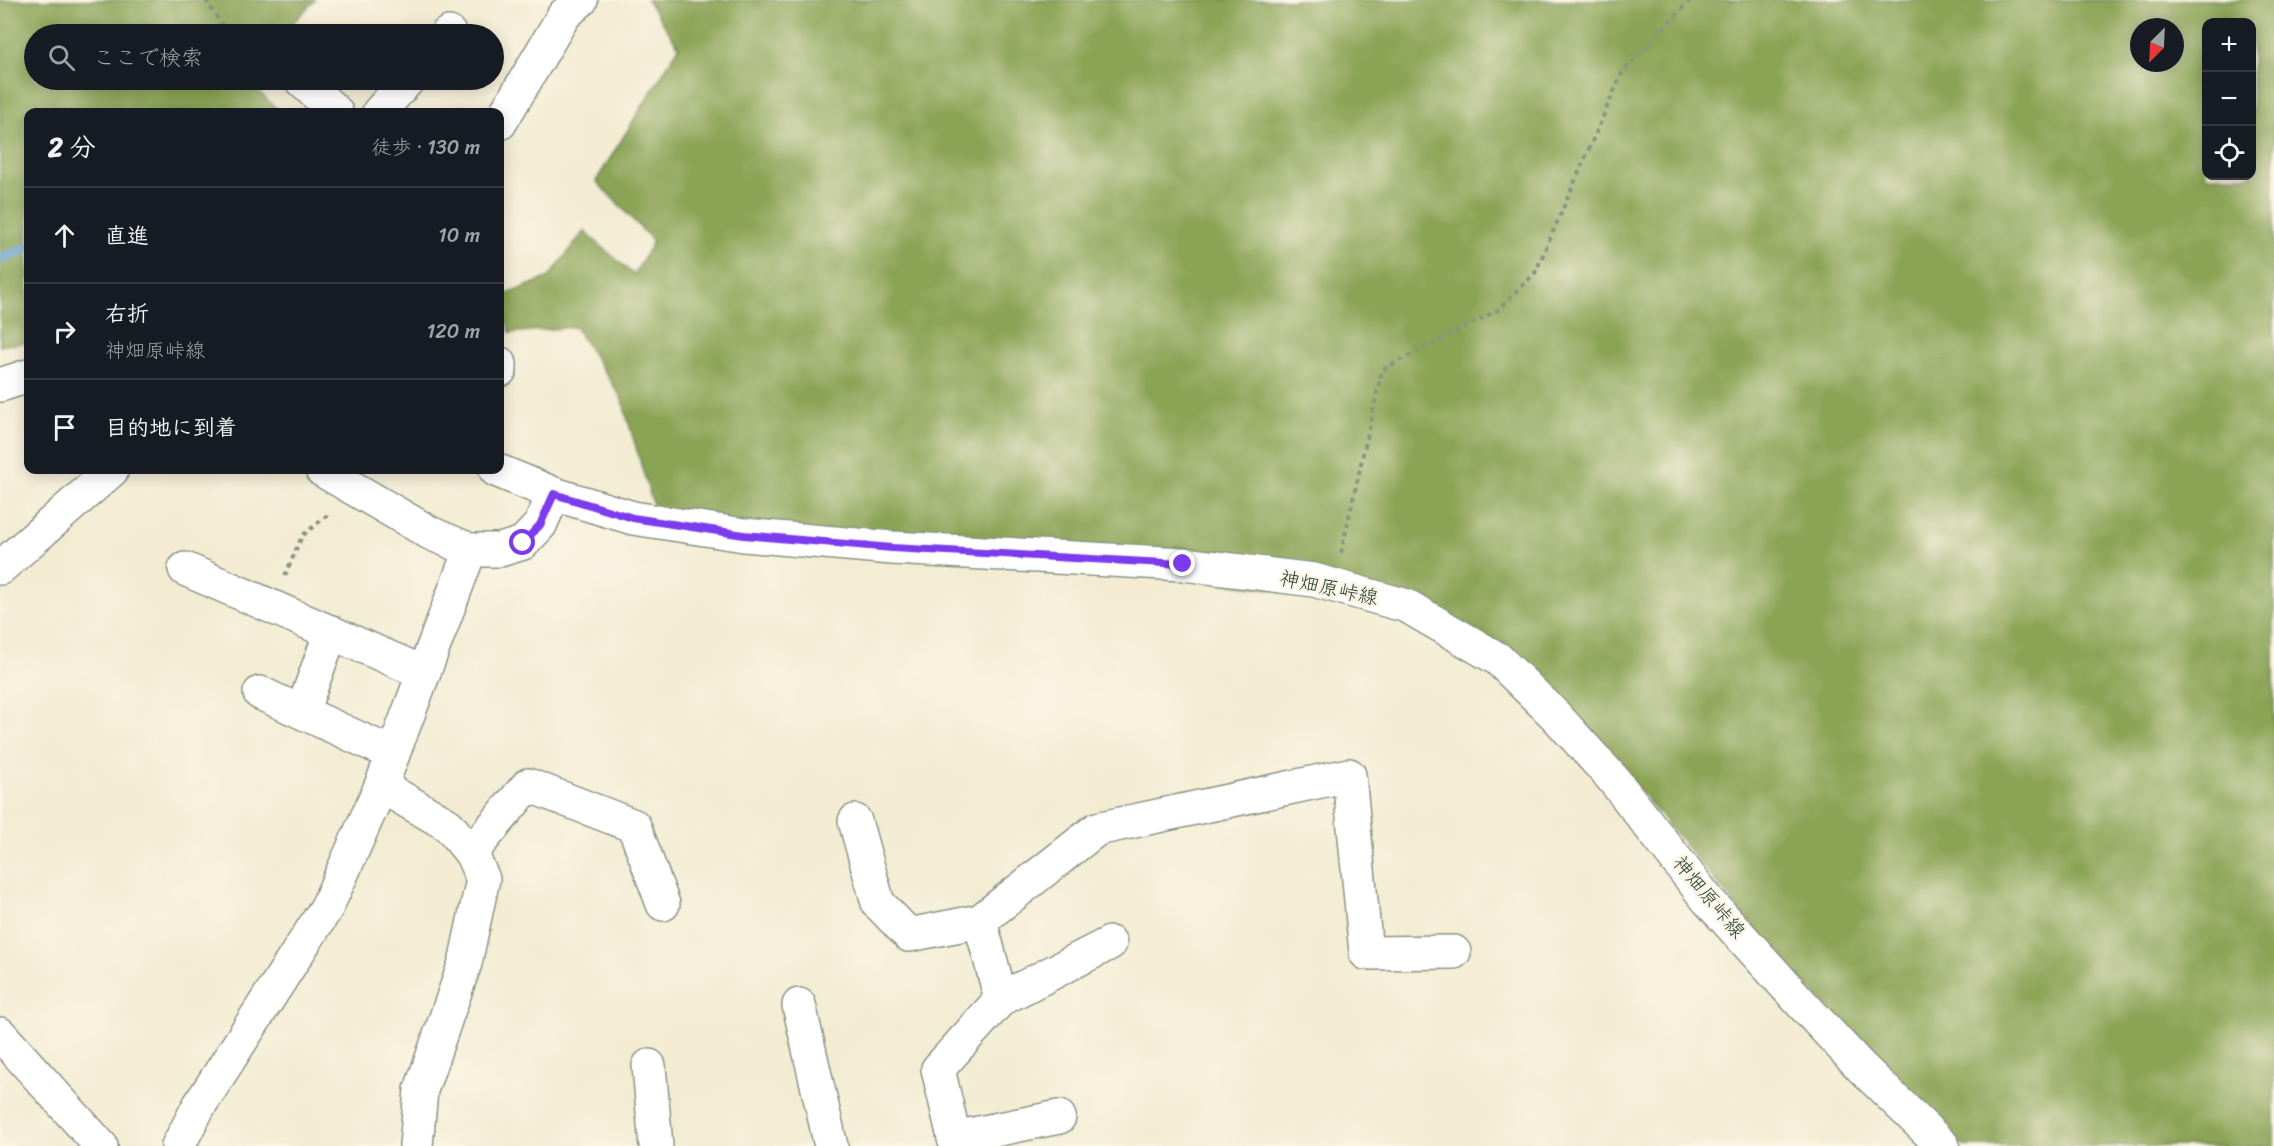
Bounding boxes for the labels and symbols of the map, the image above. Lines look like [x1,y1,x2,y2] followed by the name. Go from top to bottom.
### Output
[2130,18,2184,72] north arrow
[509,529,535,555] route start
[1169,550,1195,576] route end
[1276,560,1382,616] street label: 神畑原峠線
[1663,847,1755,947] street label: 神畑原峠線

